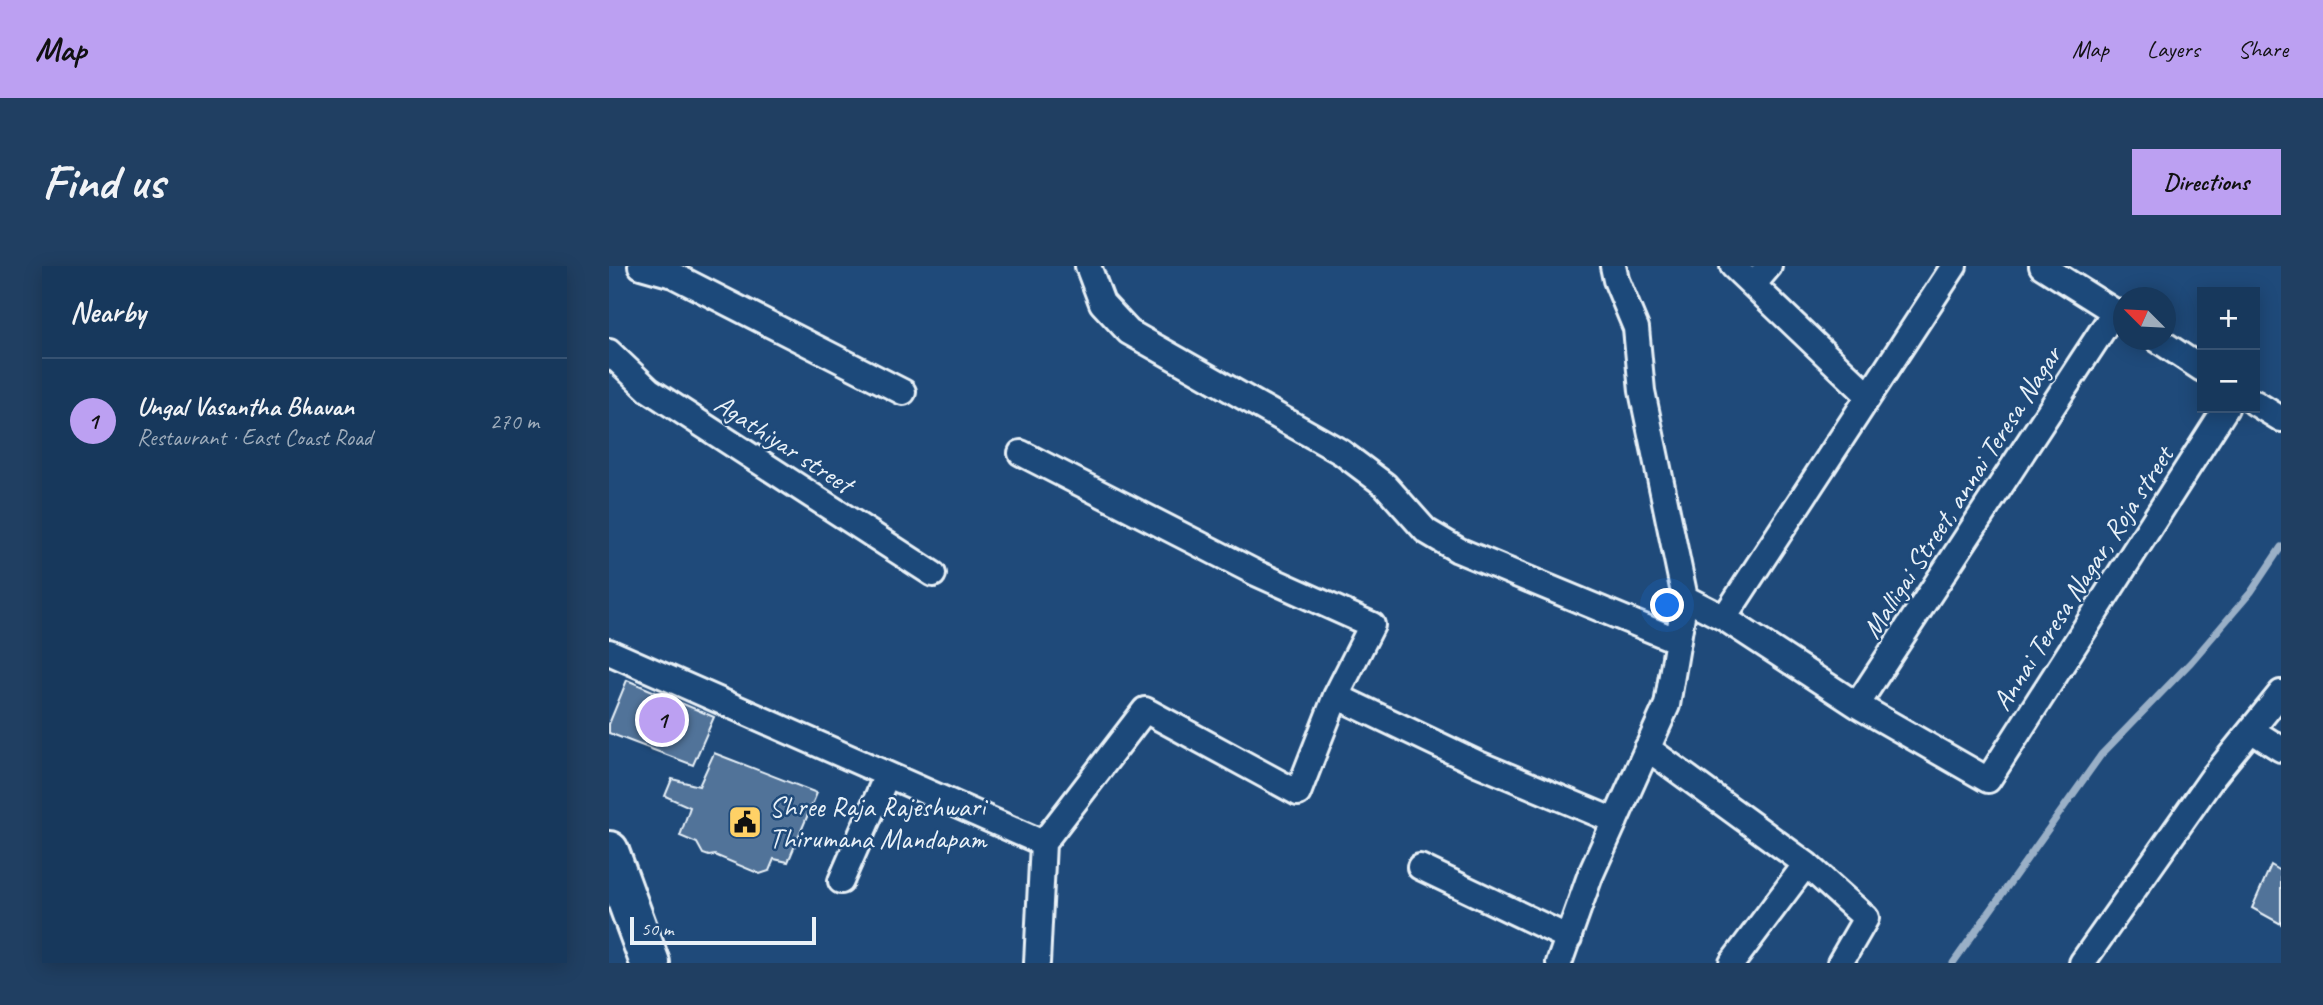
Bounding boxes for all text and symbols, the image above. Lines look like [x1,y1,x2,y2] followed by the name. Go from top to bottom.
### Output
[35,28,86,70] text: Map
[2072,34,2109,64] text: Map
[2147,34,2200,64] text: Layers
[2238,34,2288,64] text: Share
[2132,149,2281,215] button: Directions
[42,151,164,213] text: Find us
[2113,287,2176,350] north arrow
[2197,287,2260,413] map controls
[2197,287,2260,350] button: +
[70,293,146,331] text: Nearby
[1854,338,2070,645] street label: Malligai Street, annai Teresa Nagar
[2197,350,2260,413] button: −
[708,386,863,503] street label: Agathiyar street
[137,390,354,423] text: Ungal Vasantha Bhavan
[88,407,98,436] text: 1
[490,407,539,436] text: 270 m
[137,423,372,452] text: Restaurant · East Coast Road
[1984,437,2182,717] street label: Annai Teresa Nagar, Roja street
[1650,588,1684,622] your location
[639,694,685,746] pin: 1
[769,789,989,856] place label: Shree Raja Rajeshwari Thirumana Mandapam
[726,803,764,841] public building icon: Shree Raja Rajeshwari Thirumana Mandapam
[630,914,815,946] scale bar
[641,917,673,941] text: 50 m

